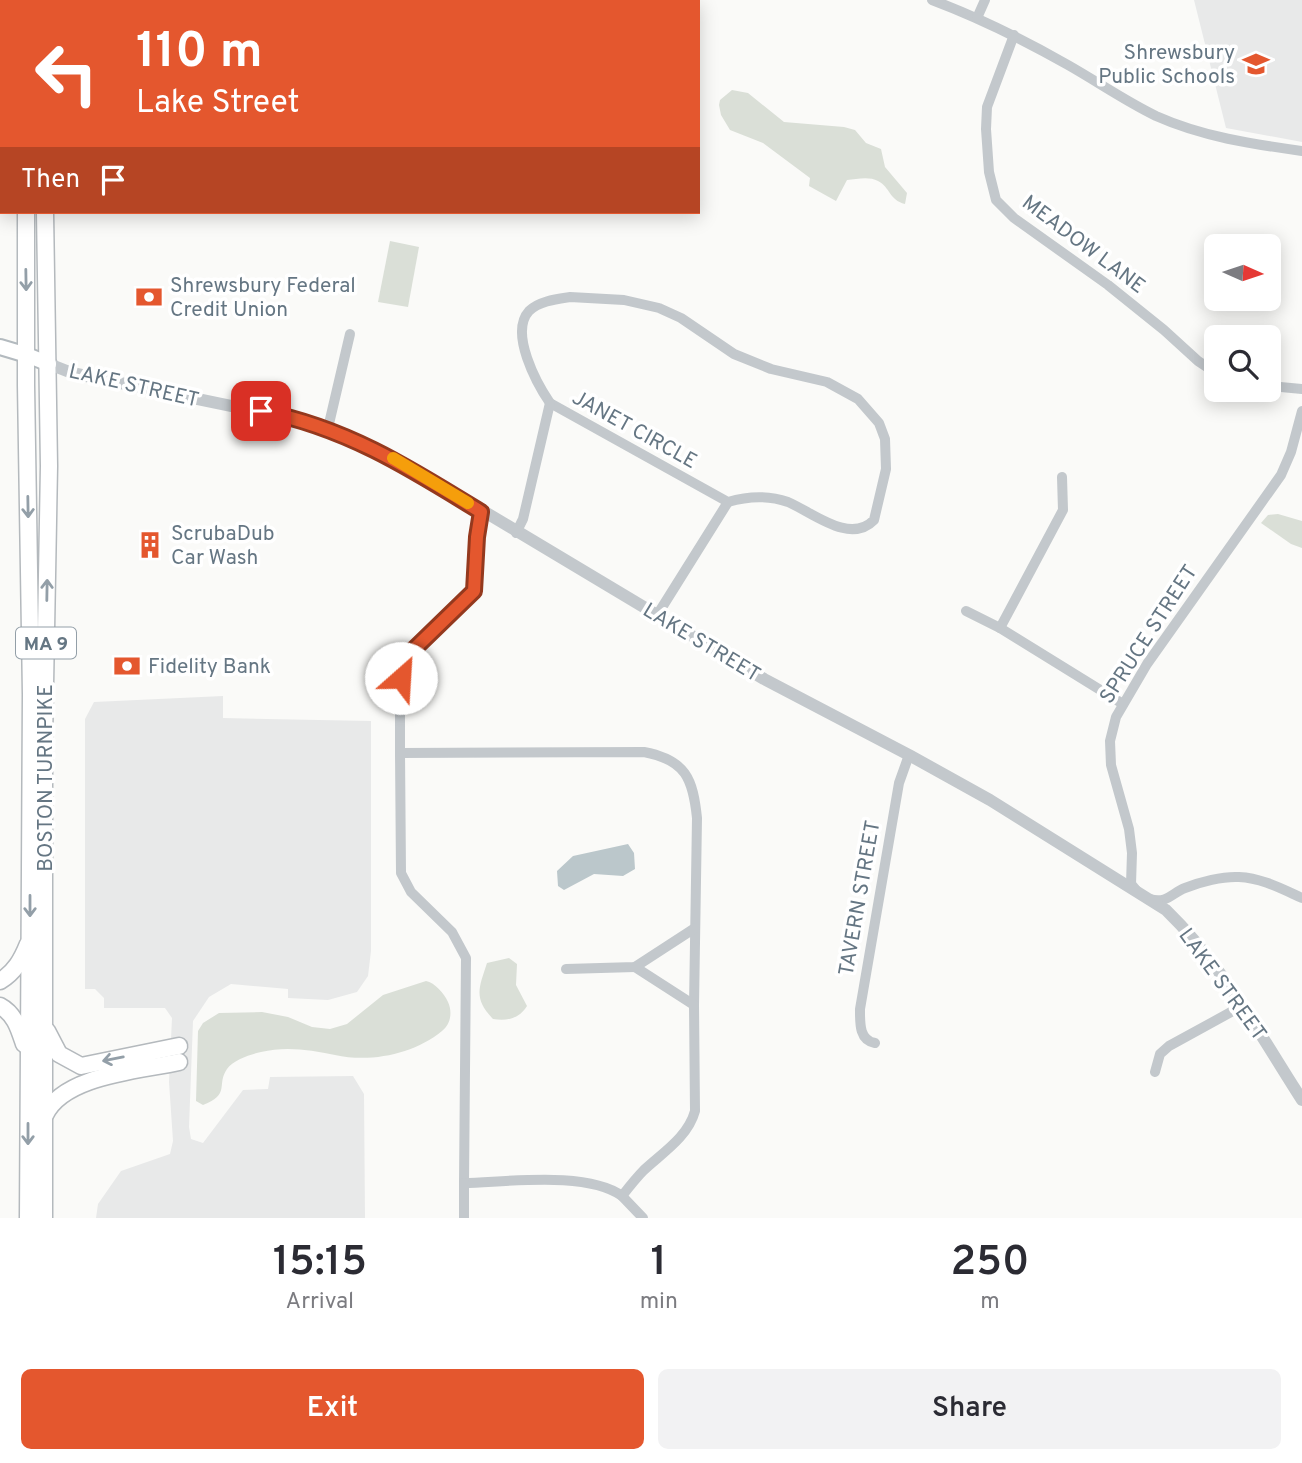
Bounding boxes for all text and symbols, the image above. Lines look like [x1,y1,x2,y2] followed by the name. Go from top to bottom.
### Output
[136,23,263,85] text: 110 m
[21,28,112,119] icon: left
[1098,40,1235,91] place label: Shrewsbury Public Schools
[1241,49,1271,79] school or university icon: Shrewsbury Public Schools
[136,84,300,124] text: Lake Street
[94,161,132,199] icon: arrive
[21,164,80,197] text: Then
[1016,190,1150,300] street label: MEADOW LANE
[1204,234,1281,312] north arrow
[1204,234,1281,402] map controls
[19,268,33,291] one-way arrow
[170,273,356,324] place label: Shrewsbury Federal Credit Union
[134,282,164,312] bank icon: Shrewsbury Federal Credit Union
[1204,325,1281,402] button: search
[66,358,201,415] street label: LAKE STREET
[231,381,291,441] pin
[567,385,702,476] street label: JANET CIRCLE
[242,392,280,430] icon: arrive
[21,496,35,519] one-way arrow
[171,521,275,572] place label: ScrubaDub Car Wash
[135,530,165,560] building icon: ScrubaDub Car Wash
[1094,560,1204,709] street label: SPRUCE STREET
[40,578,54,601] one-way arrow
[637,598,765,689] street label: LAKE STREET
[16,628,76,658] road number: MA 9
[364,641,438,715] position arrow
[112,651,142,681] bank icon: Fidelity Bank
[148,654,271,681] place label: Fidelity Bank
[33,684,60,872] street label: BOSTON TURNPIKE
[834,818,887,978] street label: TAVERN STREET
[23,895,37,918] one-way arrow
[1172,923,1272,1047] street label: LAKE STREET
[102,1053,125,1067] one-way arrow
[21,1122,35,1145] one-way arrow
[273,1237,367,1290] text: 15:15
[651,1237,667,1290] text: 1
[951,1237,1029,1290] text: 250
[286,1288,354,1317] text: Arrival
[640,1288,678,1317] text: min
[980,1288,1000,1317] text: m
[21,1369,644,1449] button: Exit
[658,1369,1281,1449] button: Share

